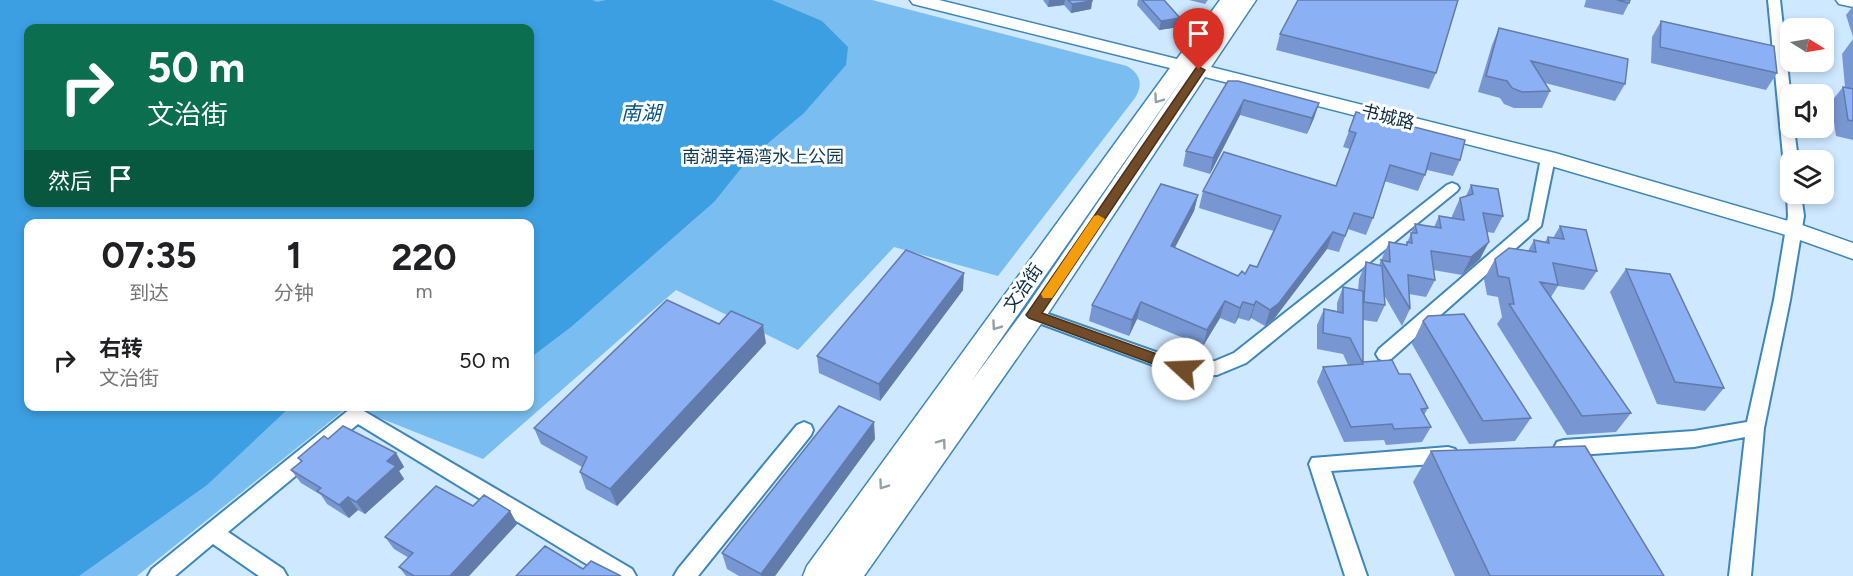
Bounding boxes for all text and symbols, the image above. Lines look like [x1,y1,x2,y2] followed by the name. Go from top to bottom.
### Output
[1173,8,1224,70] pin
[1182,17,1215,50] icon: arrive
[1780,18,1834,72] north arrow
[1780,18,1834,204] map controls
[147,42,245,93] text: 50 m
[48,48,126,126] icon: right
[1780,84,1834,138] button: sound
[1154,92,1165,103] one-way arrow
[147,98,228,131] text: 文治街
[1359,100,1417,134] street label: 书城路
[621,101,664,125] water label: 南湖
[682,146,844,168] park label: 南湖幸福湾水上公园
[1780,150,1834,204] button: layers
[104,162,137,195] icon: arrive
[48,168,92,195] text: 然后
[101,234,197,277] text: 07:35
[286,234,302,277] text: 1
[391,236,457,279] text: 220
[999,260,1047,316] street label: 文治街
[415,279,433,303] text: m
[129,281,169,305] text: 到达
[274,281,314,305] text: 分钟
[992,319,1003,330] one-way arrow
[99,335,143,362] text: 右转
[1151,337,1215,401] position arrow
[48,344,81,377] icon: right
[459,347,510,374] text: 50 m
[99,366,159,390] text: 文治街
[934,439,945,450] one-way arrow
[879,478,890,489] one-way arrow

